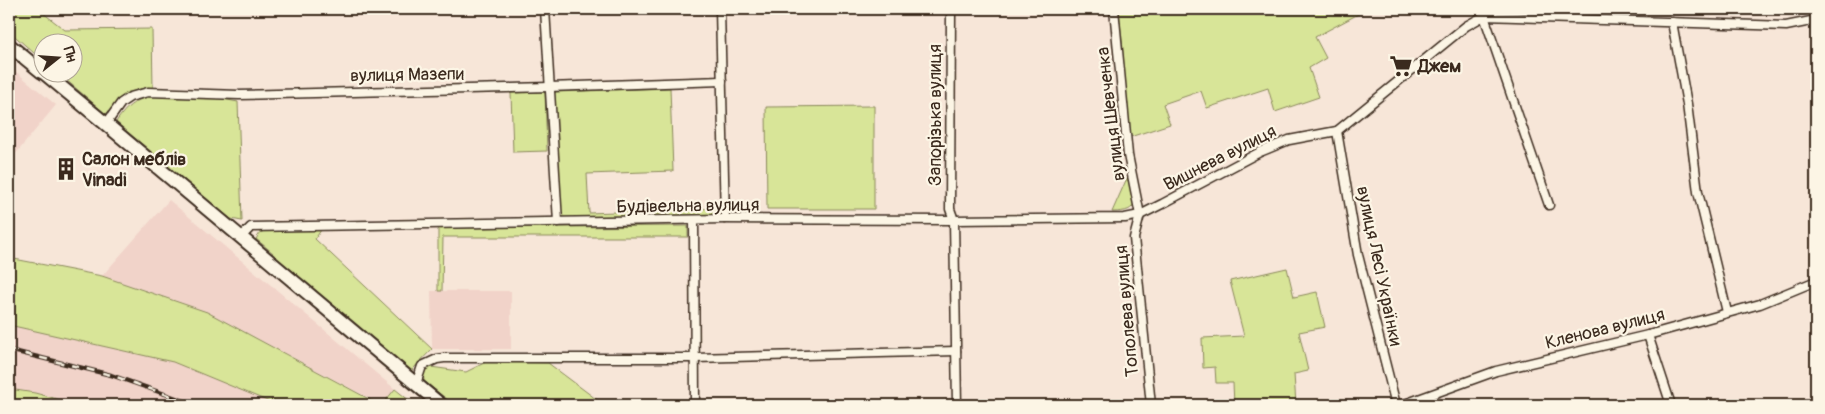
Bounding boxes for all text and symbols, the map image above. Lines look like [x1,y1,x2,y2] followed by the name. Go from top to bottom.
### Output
[32,32,82,82] north arrow
[924,44,947,186] street label: Запорізька вулиця
[60,45,80,64] text: Пн
[1091,46,1131,182] street label: вулиця Шевченка
[1388,53,1414,79] supermarket icon: Джем
[1417,55,1461,78] place label: Джем
[350,63,464,87] street label: вулиця Мазепи
[1160,120,1280,196] street label: Вишнева вулиця
[82,148,186,192] place label: Салон меблів Vinadi
[53,156,79,182] building icon: Салон меблів Vinadi
[1351,184,1407,348] street label: вулиця Лесі Українки
[616,193,760,219] street label: Будівельна вулиця
[1110,244,1144,378] street label: Тополева вулиця
[1543,303,1667,355] street label: Кленова вулиця

